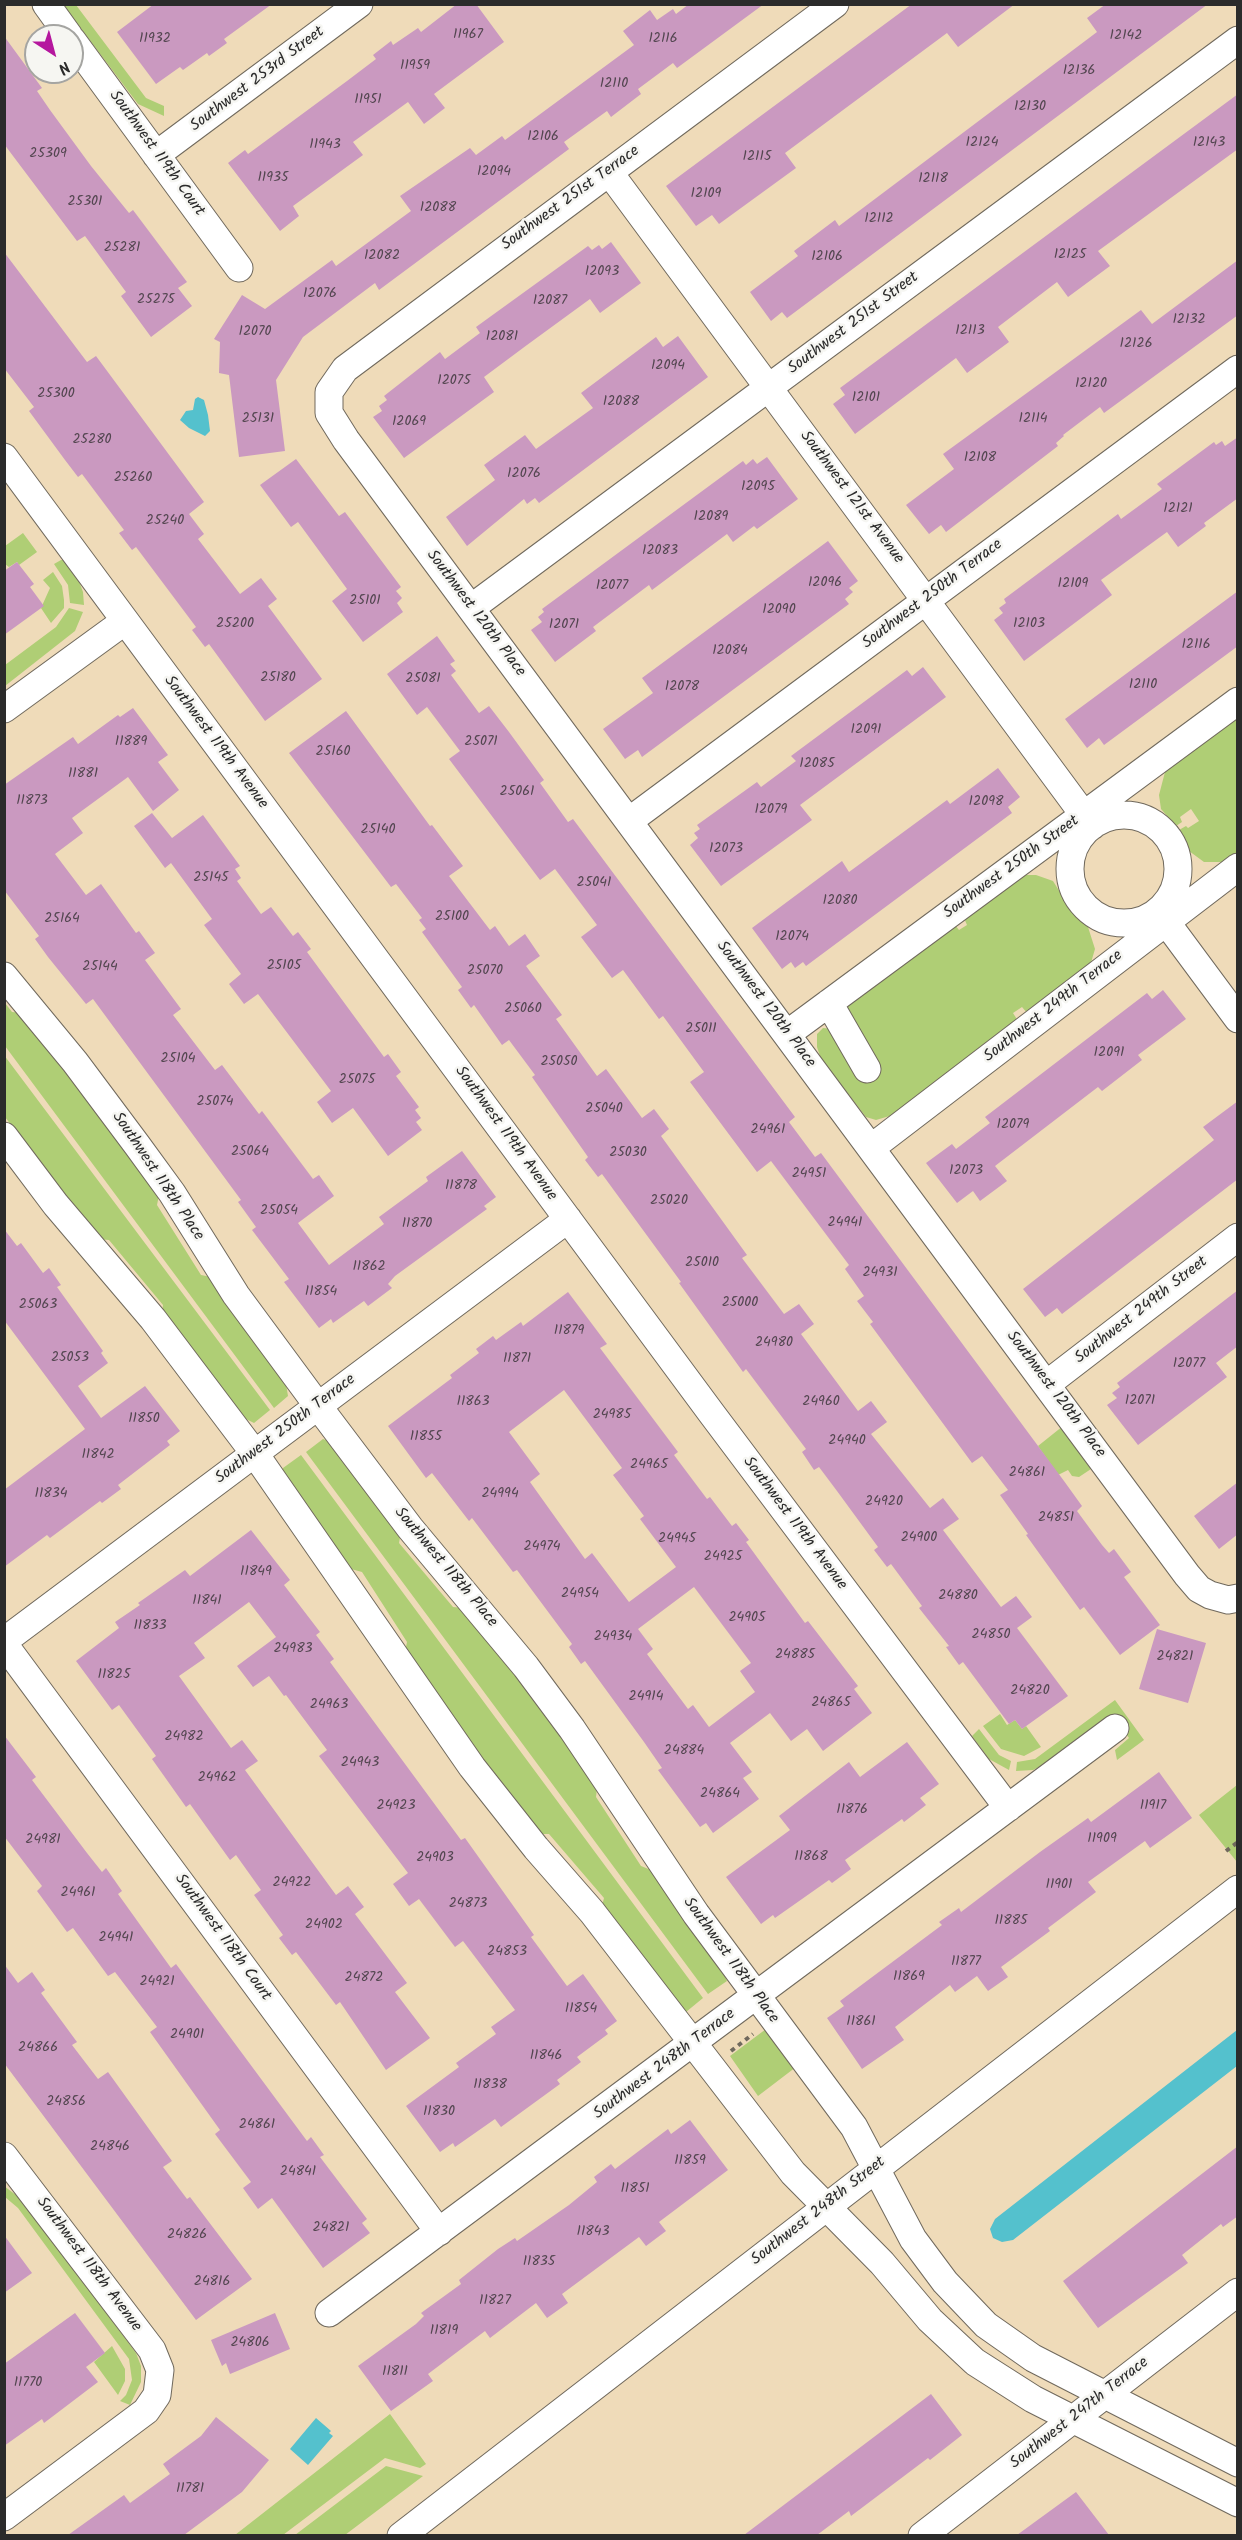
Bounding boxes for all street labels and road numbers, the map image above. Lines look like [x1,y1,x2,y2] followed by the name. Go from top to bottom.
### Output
[187,23,329,137] street label: Southwest 253rd Street
[104,87,208,221] street label: Southwest 119th Court
[498,142,644,256] street label: Southwest 251st Terrace
[785,269,923,379] street label: Southwest 251st Street
[795,428,907,568] street label: Southwest 121st Avenue
[859,536,1007,654] street label: Southwest 250th Terrace
[421,547,529,681] street label: Southwest 120th Place
[159,673,271,813] street label: Southwest 119th Avenue
[940,812,1084,924] street label: Southwest 250th Street
[711,938,819,1072] street label: Southwest 120th Place
[981,947,1127,1067] street label: Southwest 249th Terrace
[450,1063,560,1205] street label: Southwest 119th Avenue
[107,1109,207,1245] street label: Southwest 118th Place
[1072,1253,1212,1369] street label: Southwest 249th Street
[1001,1328,1109,1462] street label: Southwest 120th Place
[212,1371,360,1489] street label: Southwest 250th Terrace
[738,1454,850,1594] street label: Southwest 119th Avenue
[389,1504,501,1632] street label: Southwest 118th Place
[169,1871,275,2005] street label: Southwest 118th Court
[678,1894,782,2028] street label: Southwest 118th Place
[590,2005,740,2125] street label: Southwest 248th Terrace
[748,2154,890,2270] street label: Southwest 248th Street
[31,2194,145,2336] street label: Southwest 118th Avenue
[1007,2354,1153,2474] street label: Southwest 247th Terrace

